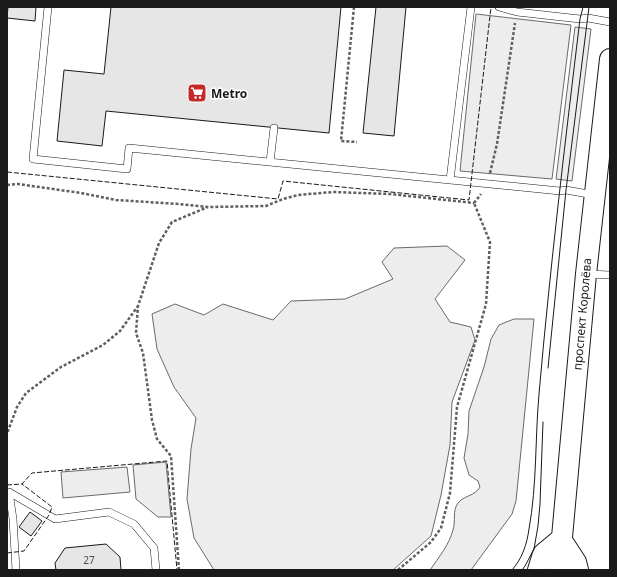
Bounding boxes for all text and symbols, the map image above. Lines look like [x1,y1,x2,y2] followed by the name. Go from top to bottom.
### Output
[186,82,208,104] supermarket icon: Metro
[211,85,247,102] place label: Metro
[569,257,595,371] street label: проспект Королёва
[83,553,95,567] house number: 27

